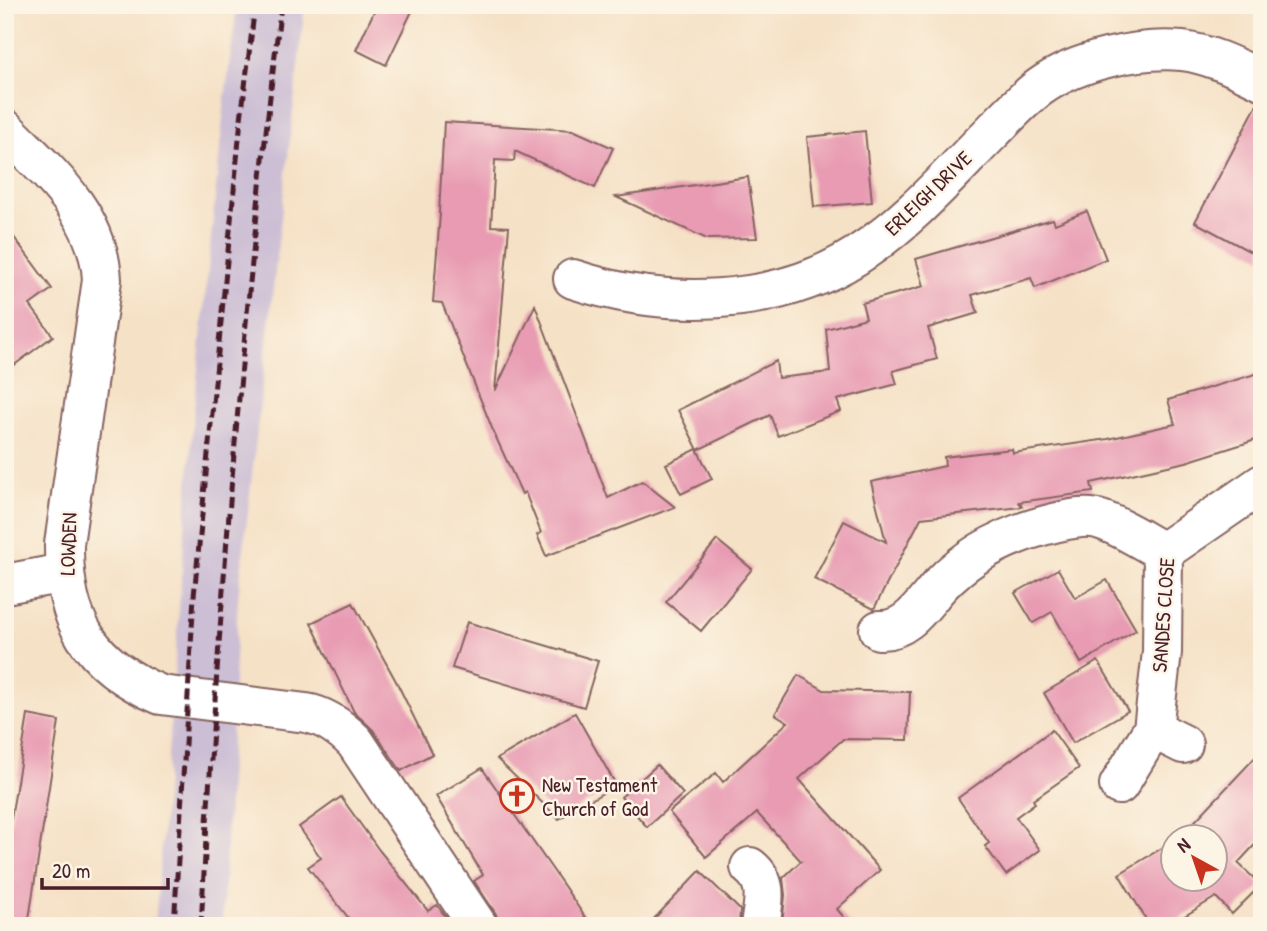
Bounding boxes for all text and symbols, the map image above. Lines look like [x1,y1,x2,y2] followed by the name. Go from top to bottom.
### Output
[878,144,978,242] street label: ERLEIGH DRIVE
[52,512,84,576] street label: LOWDEN
[1145,557,1181,673] street label: SANDES CLOSE
[542,770,658,823] place label: New Testament Church of God
[498,777,536,815] church icon: New Testament Church of God
[1158,822,1228,892] north arrow
[1171,832,1195,858] text: N
[42,847,168,891] scale bar
[52,856,90,885] text: 20 m

